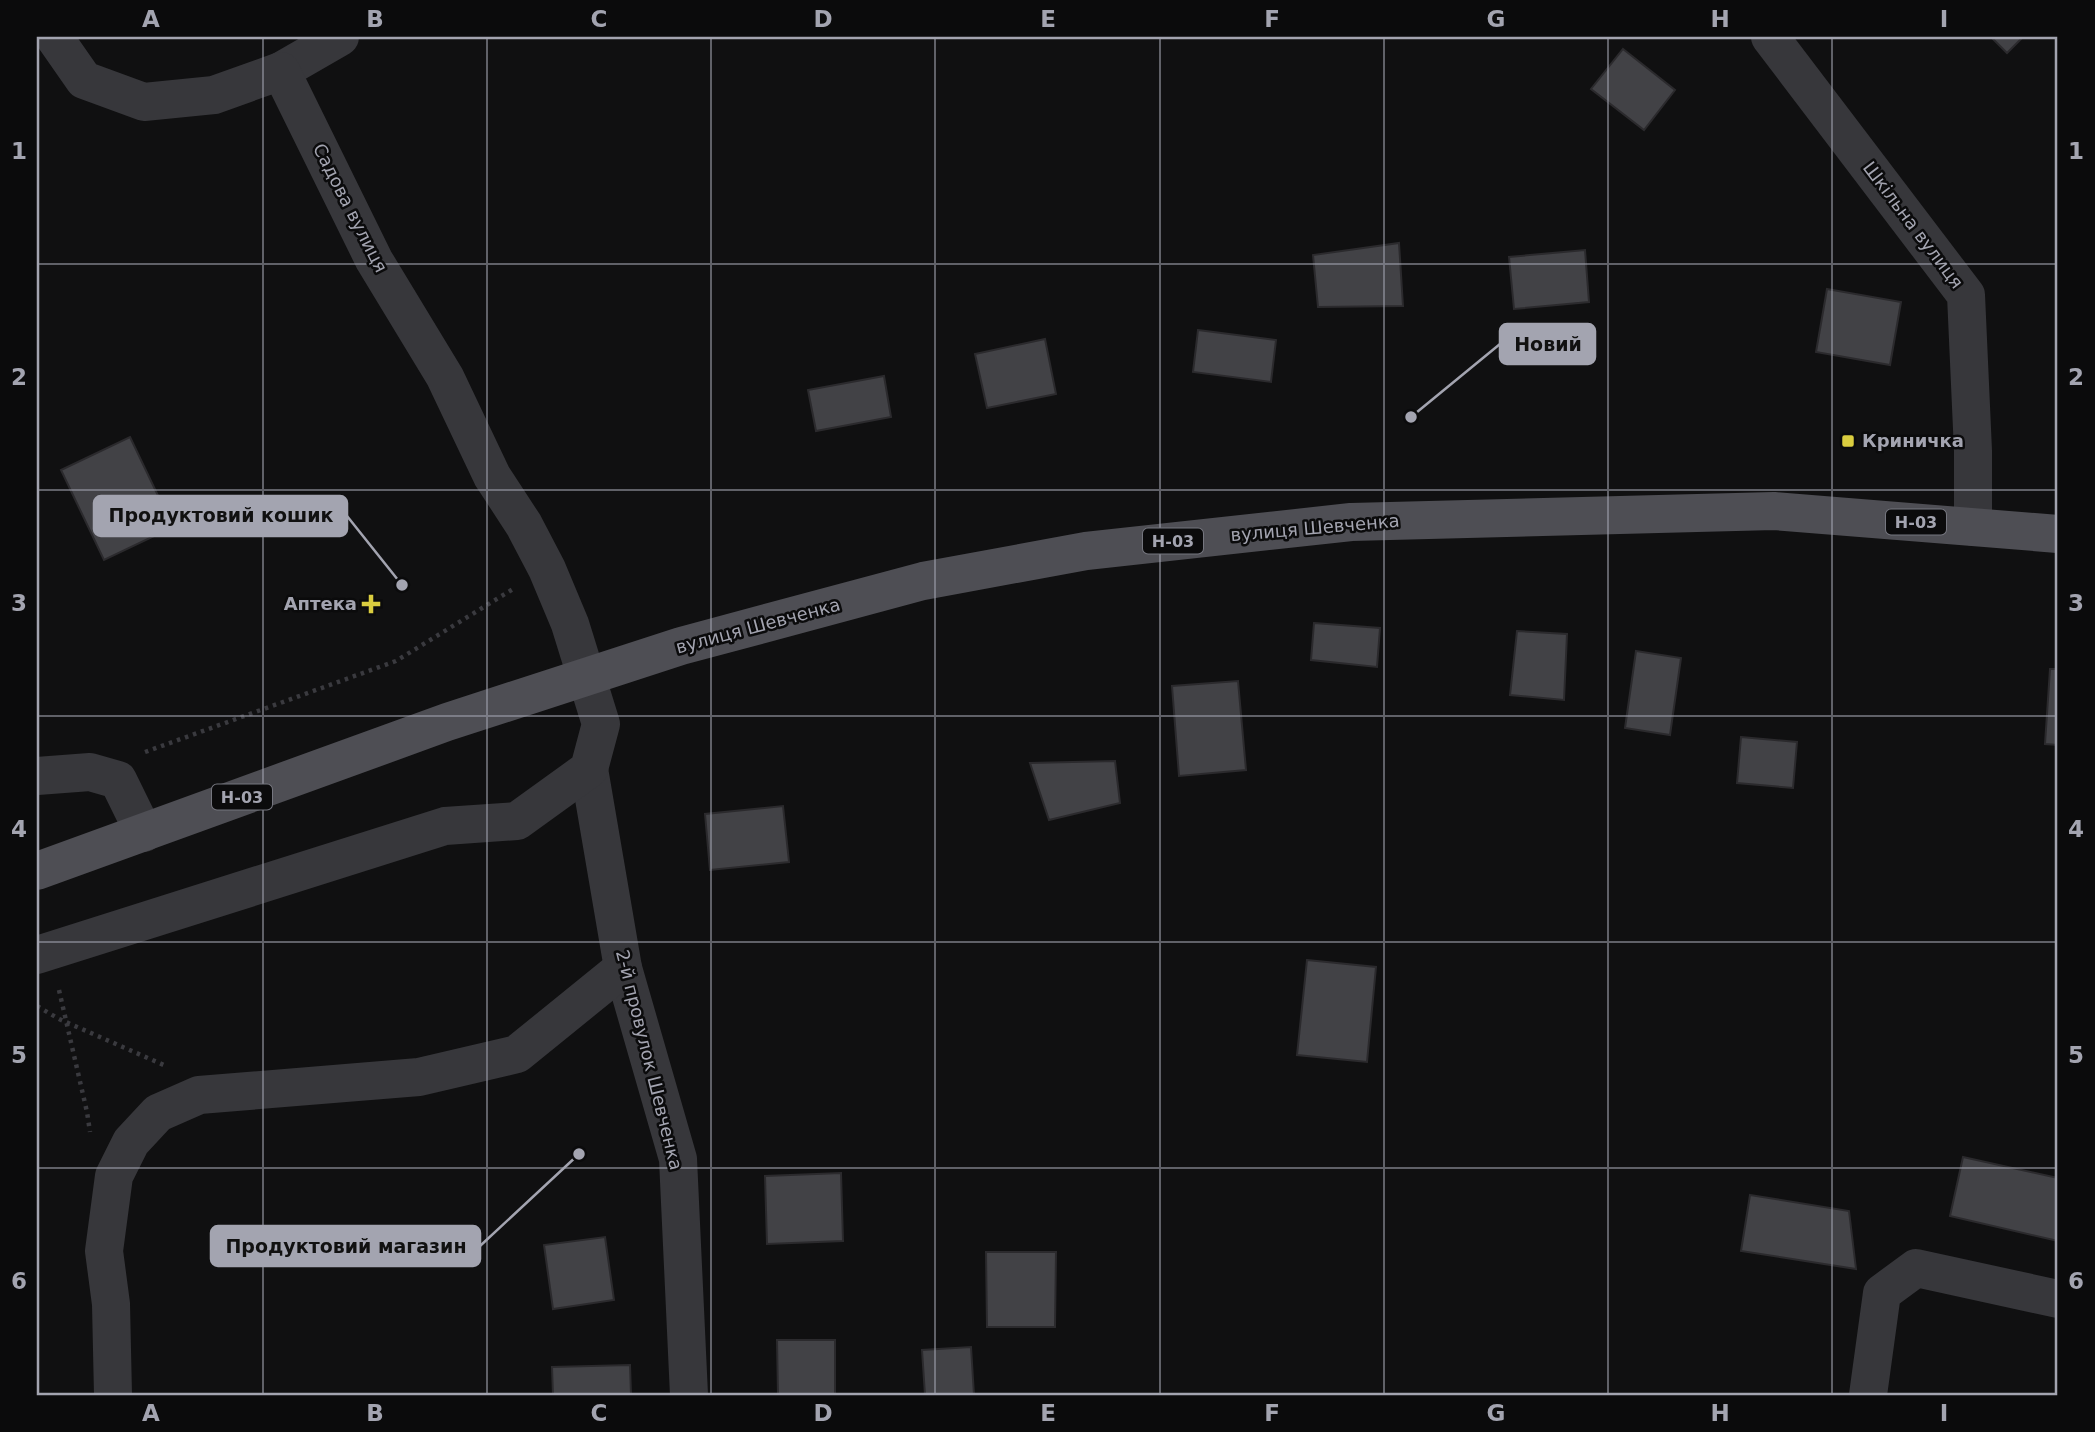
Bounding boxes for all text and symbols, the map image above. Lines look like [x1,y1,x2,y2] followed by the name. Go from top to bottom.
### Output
[142,6,160,32] text: A
[366,6,384,32] text: B
[591,6,607,32] text: C
[813,6,833,32] text: D
[1040,6,1056,32] text: E
[1264,6,1280,32] text: F
[1487,6,1505,32] text: G
[1710,6,1730,32] text: H
[1940,6,1948,32] text: I
[11,138,27,164] text: 1
[2068,138,2084,164] text: 1
[309,140,392,276] street label: Садова вулиця
[1859,157,1968,292] street label: Шкільна вулиця
[1500,324,1595,364] callout: Новий
[1514,333,1582,355] text: Новий
[11,364,27,390] text: 2
[2068,364,2084,390] text: 2
[1862,430,1964,451] place label: Криничка
[1840,433,1856,449] marker: Криничка
[94,496,347,536] callout: Продуктовий кошик
[109,504,334,526] text: Продуктовий кошик
[1886,509,1946,534] road number: Н-03
[1230,510,1400,545] street label: вулиця Шевченка
[1143,528,1203,554] road number: Н-03
[11,590,27,616] text: 3
[2068,590,2084,616] text: 3
[284,593,357,614] place label: Аптека
[673,593,842,658] street label: вулиця Шевченка
[363,596,379,612] marker: Аптека
[212,784,272,810] road number: Н-03
[11,816,27,842] text: 4
[2068,816,2084,842] text: 4
[612,948,687,1172] street label: 2-й провулок Шевченка
[11,1042,27,1068] text: 5
[2068,1042,2084,1068] text: 5
[211,1226,480,1266] callout: Продуктовий магазин
[225,1235,467,1257] text: Продуктовий магазин
[11,1268,27,1294] text: 6
[2068,1268,2084,1294] text: 6
[142,1400,160,1426] text: A
[366,1400,384,1426] text: B
[591,1400,607,1426] text: C
[813,1400,833,1426] text: D
[1040,1400,1056,1426] text: E
[1264,1400,1280,1426] text: F
[1487,1400,1505,1426] text: G
[1710,1400,1730,1426] text: H
[1940,1400,1948,1426] text: I

